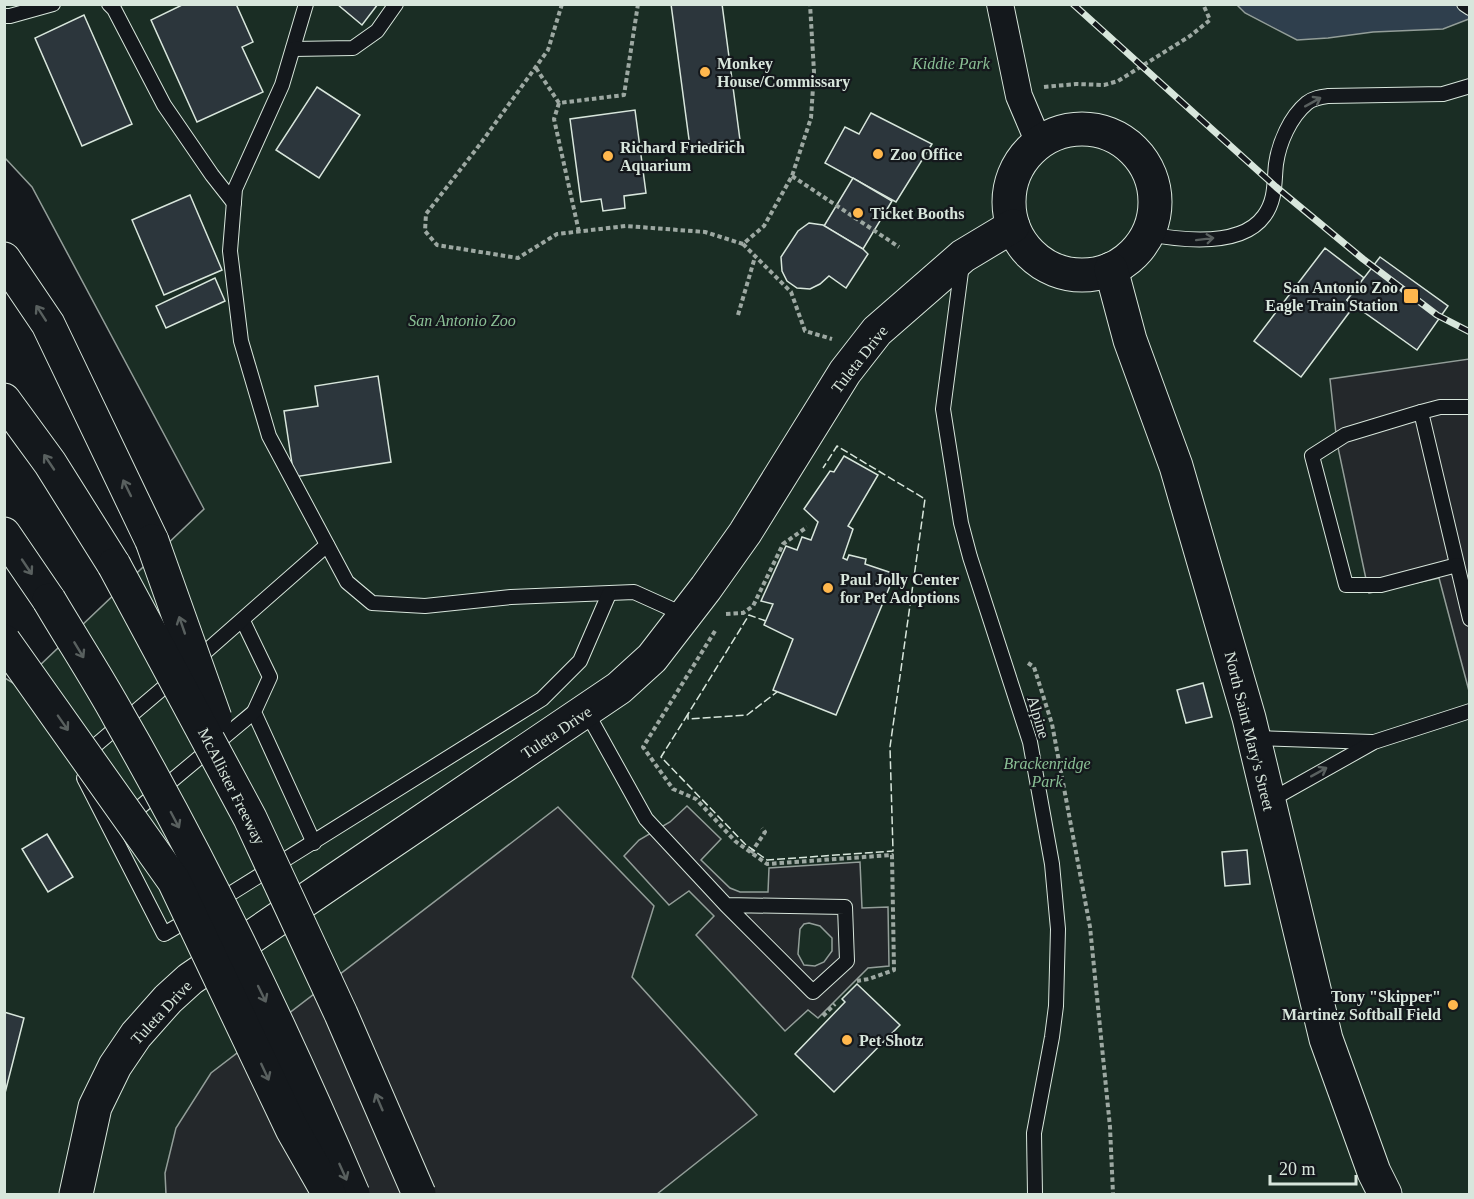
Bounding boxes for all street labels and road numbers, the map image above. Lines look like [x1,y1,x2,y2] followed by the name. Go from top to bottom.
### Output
[828,322,891,396] street label: Tuleta Drive
[1221,650,1278,813] street label: North Saint Mary's Street
[1023,694,1053,741] street label: Alpine
[518,703,594,762] street label: Tuleta Drive
[194,725,268,848] street label: McAllister Freeway
[128,977,195,1048] street label: Tuleta Drive

